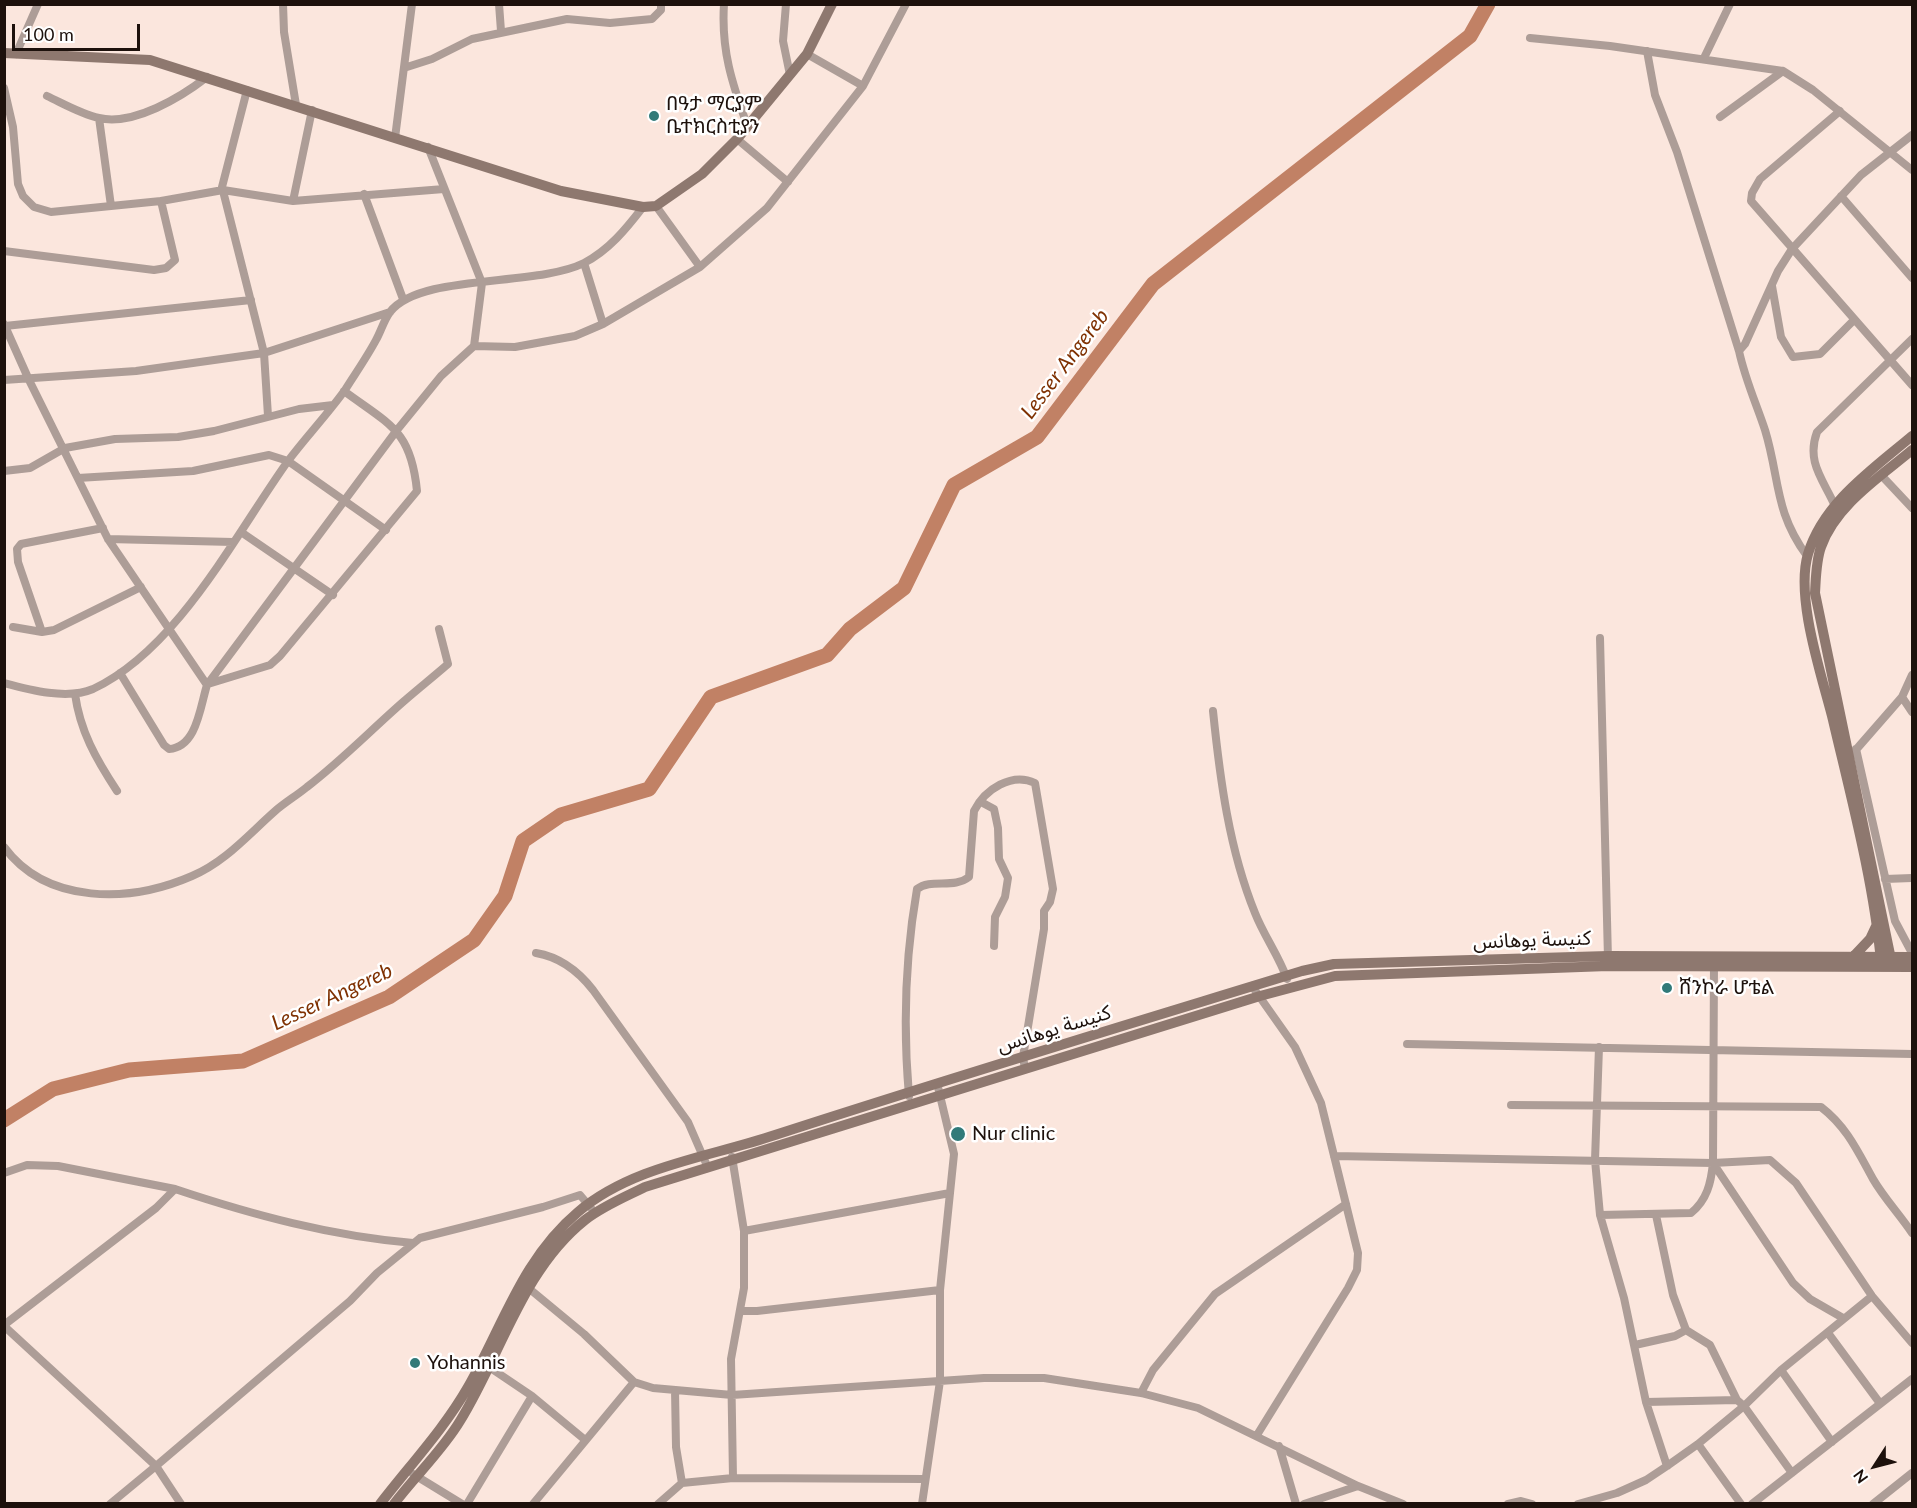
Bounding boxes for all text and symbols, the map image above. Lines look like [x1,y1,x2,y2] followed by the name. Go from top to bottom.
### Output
[15,12,142,50] scale bar
[23,23,74,45] text: 100 m
[666,92,762,139] place label: በዓታ ማርያም ቤተክርስቲያን
[647,109,661,123] marker: በዓታ ማርያም ቤተክርስቲያን
[1016,304,1114,424] water label: Lesser Angereb
[1473,926,1591,954] street label: كنيسة يوهانس
[268,958,396,1036] water label: Lesser Angereb
[1679,976,1774,1000] place label: ሸንኮራ ሆቴል
[1660,981,1674,995] marker: ሸንኮራ ሆቴል
[994,1000,1114,1058] street label: كنيسة يوهانس
[972,1122,1055,1146] place label: Nur clinic
[949,1125,967,1143] marker: Nur clinic
[427,1351,506,1375] place label: Yohannis
[408,1356,422,1370] marker: Yohannis
[1845,1436,1905,1496] north arrow
[1849,1466,1871,1487] text: N

